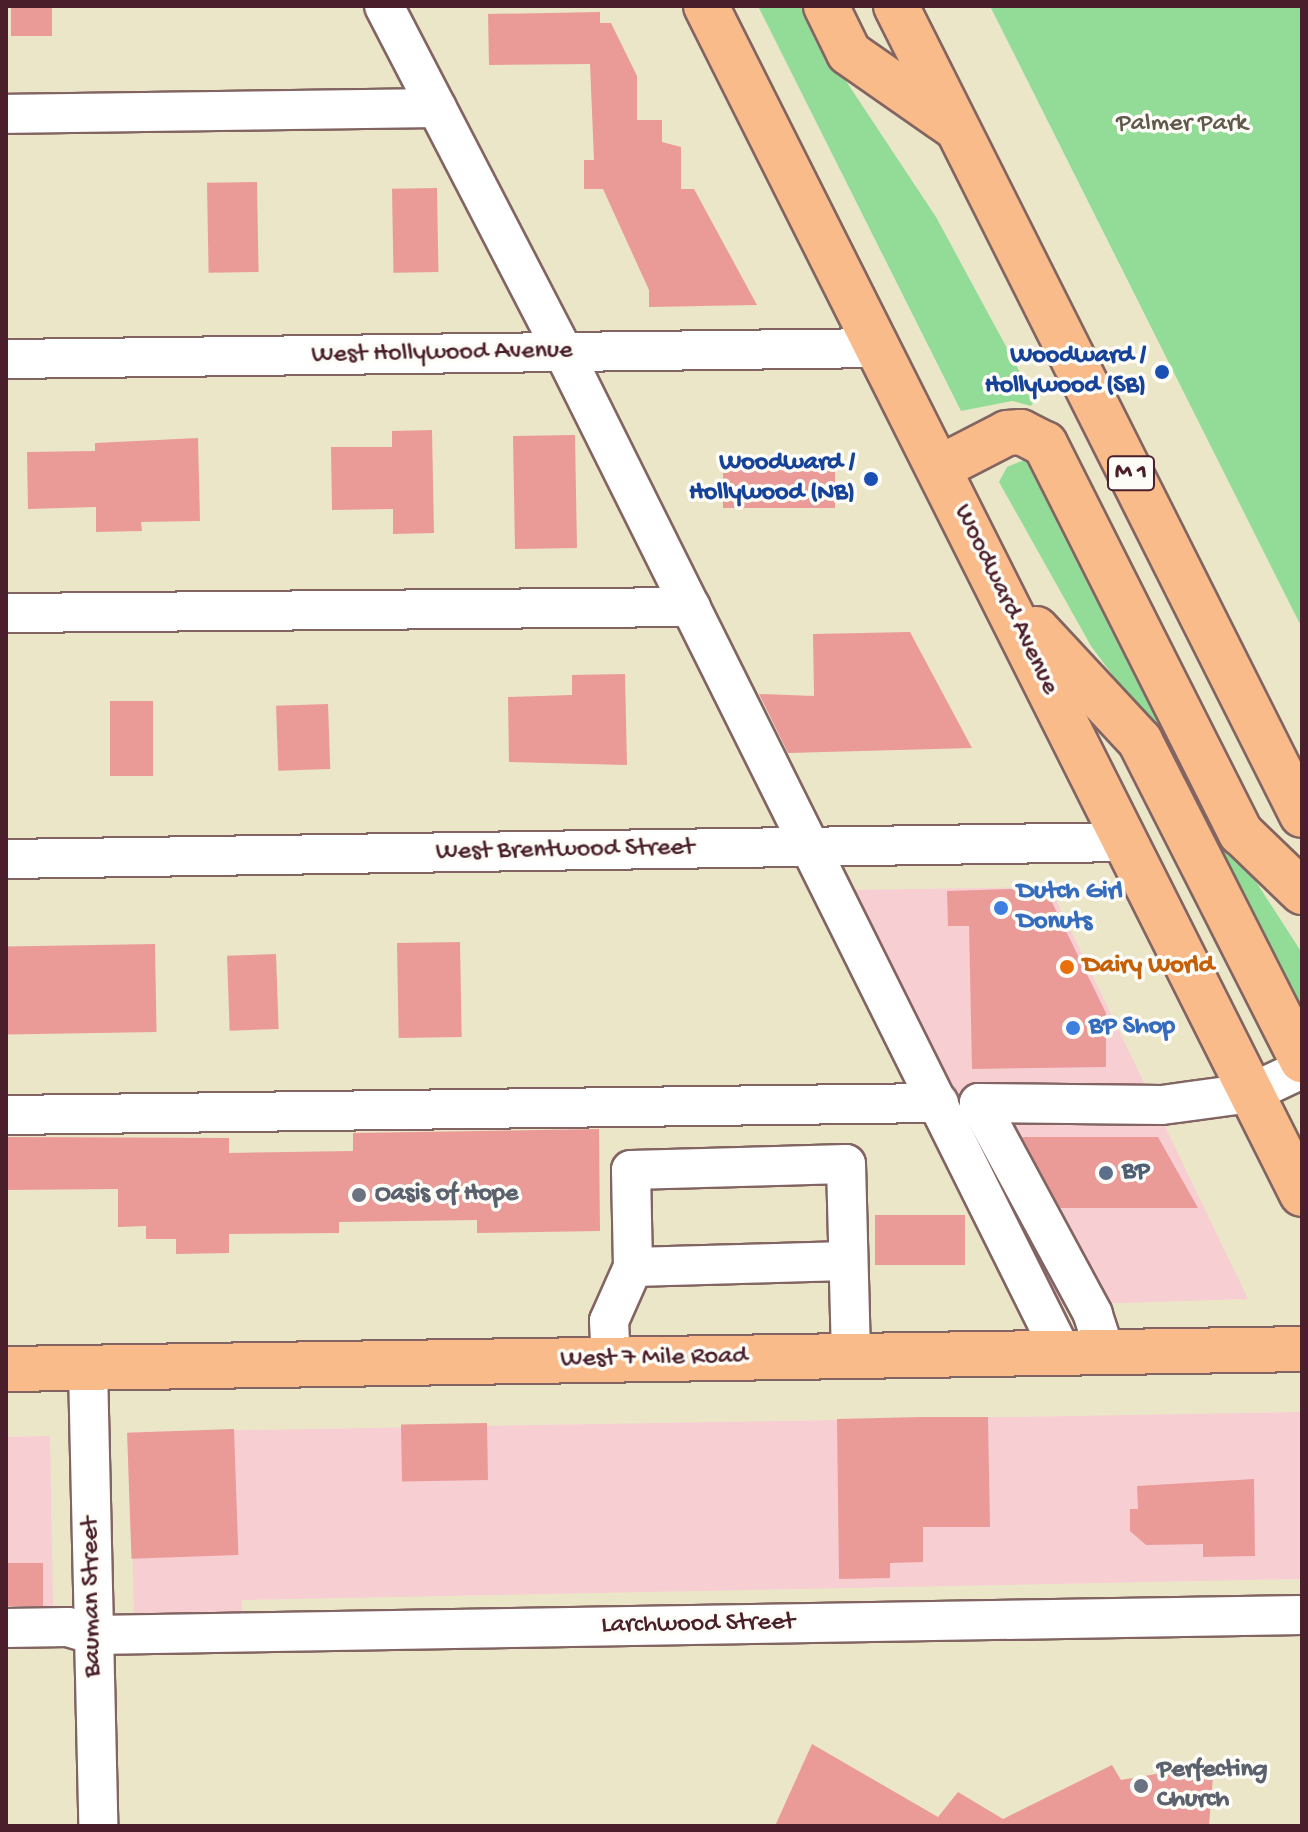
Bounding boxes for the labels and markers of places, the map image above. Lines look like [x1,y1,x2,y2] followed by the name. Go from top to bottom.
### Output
[985,341,1146,402] place label: Woodward / Hollywood (SB)
[1153,363,1171,381] marker: Woodward / Hollywood (SB)
[689,448,855,510] place label: Woodward / Hollywood (NB)
[862,470,880,488] marker: Woodward / Hollywood (NB)
[1017,877,1123,938] place label: Dutch Girl Donuts
[992,899,1010,917] marker: Dutch Girl Donuts
[1083,951,1214,983] place label: Dairy World
[1058,958,1076,976] marker: Dairy World
[1089,1012,1175,1044] place label: BP Shop
[1064,1019,1082,1037] marker: BP Shop
[1122,1157,1150,1189] place label: BP
[1097,1164,1115,1182] marker: BP
[375,1179,518,1211] place label: Oasis of Hope
[350,1186,368,1204] marker: Oasis of Hope
[1157,1755,1268,1816] place label: Perfecting Church
[1132,1777,1150,1795] marker: Perfecting Church

